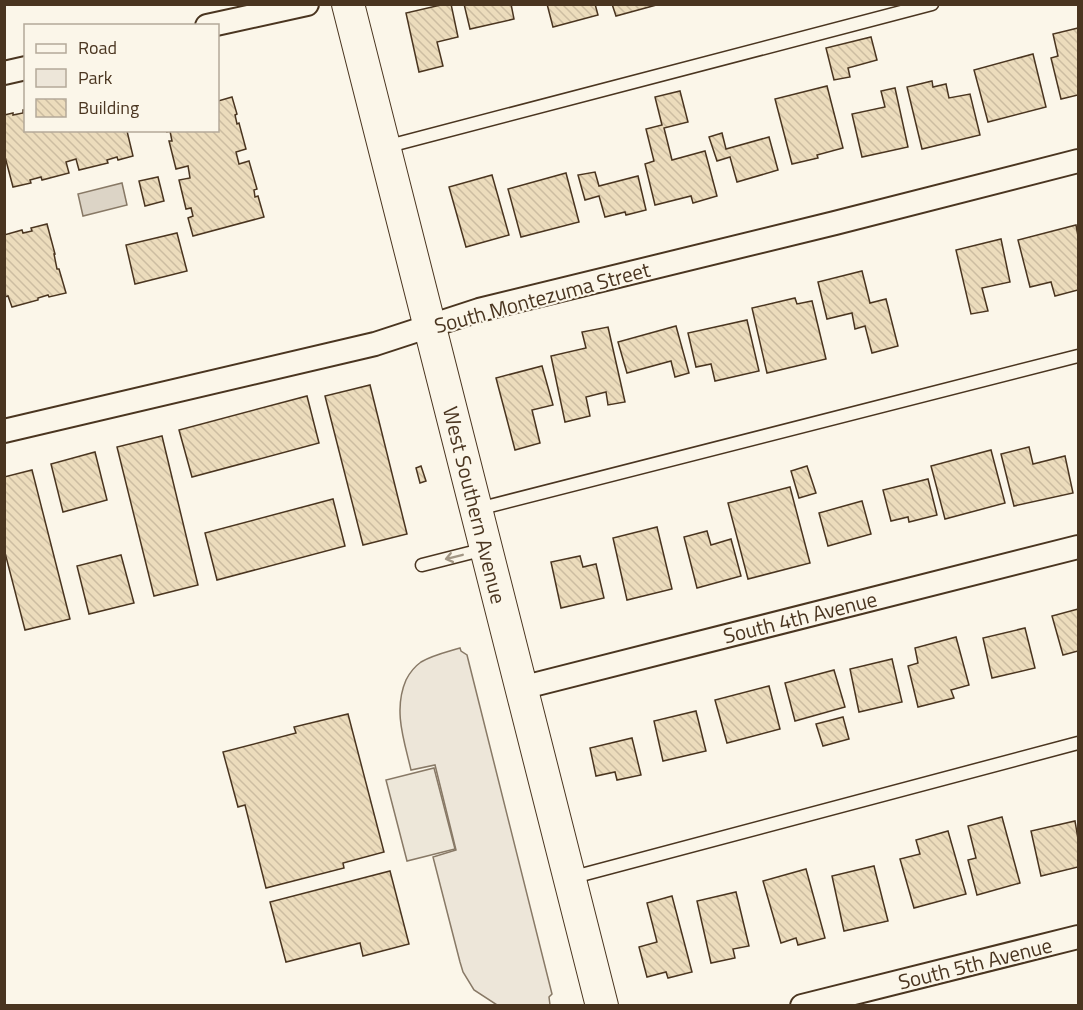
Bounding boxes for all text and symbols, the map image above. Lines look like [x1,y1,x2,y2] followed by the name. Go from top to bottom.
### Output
[24,24,219,132] legend
[78,34,117,61] text: Road
[78,64,113,91] text: Park
[78,94,139,121] text: Building
[431,253,654,341] street label: South Montezuma Street
[435,403,515,607] street label: West Southern Avenue
[445,551,464,563] one-way arrow
[720,582,880,652] street label: South 4th Avenue
[895,928,1055,998] street label: South 5th Avenue

